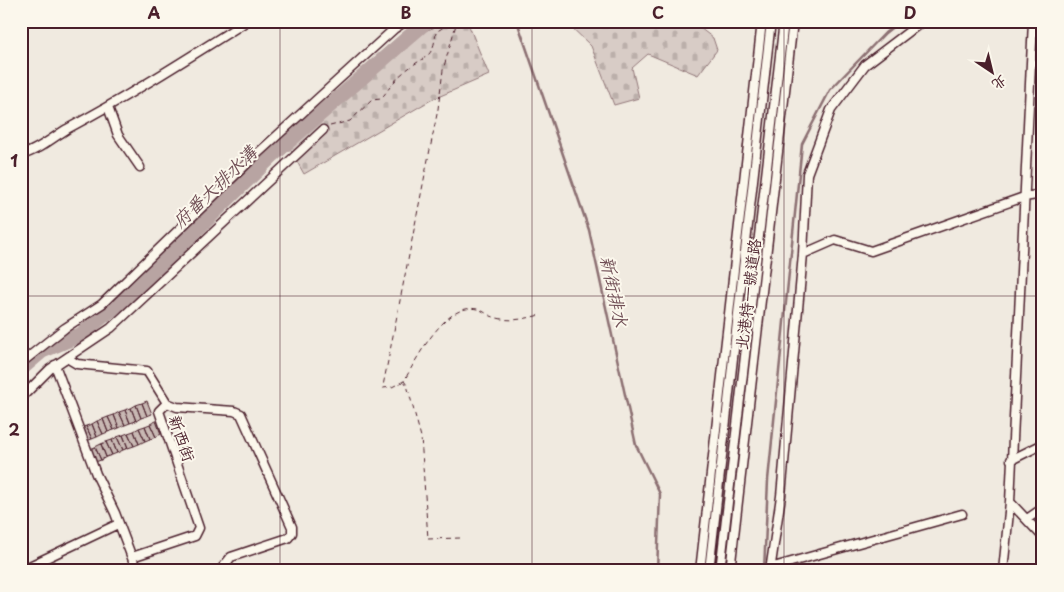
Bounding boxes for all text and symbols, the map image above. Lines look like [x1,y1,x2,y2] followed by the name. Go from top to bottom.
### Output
[148,0,161,24] text: A
[401,0,412,24] text: B
[652,0,664,24] text: C
[904,0,916,24] text: D
[966,48,1016,98] north arrow
[988,70,1011,96] text: 北
[166,137,264,233] water label: 府番大排水溝
[10,148,18,172] text: 1
[728,237,766,351] street label: 北港特一號道路
[594,253,636,330] water label: 新街排水
[164,411,202,465] street label: 新西街
[8,417,20,441] text: 2

